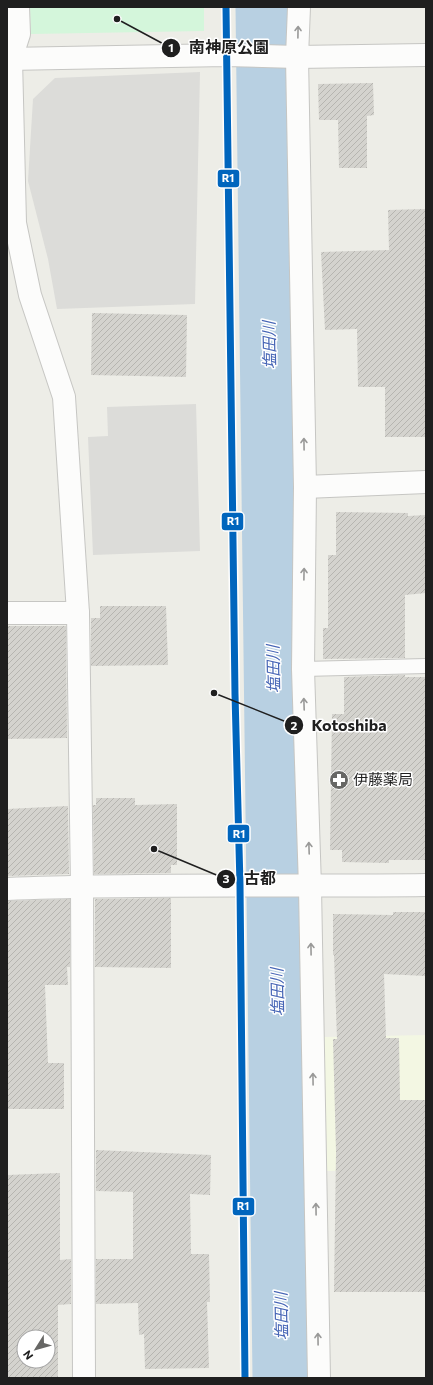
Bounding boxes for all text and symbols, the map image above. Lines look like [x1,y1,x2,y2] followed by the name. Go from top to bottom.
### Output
[294,26,302,39] one-way arrow
[161,34,277,62] callout: 南神原公園
[189,37,269,56] text: 南神原公園
[168,40,174,54] text: 1
[217,169,240,188] line badge: R1
[222,171,234,184] text: R1
[259,319,278,369] water label: 塩田川
[300,438,308,451] one-way arrow
[221,512,244,531] line badge: R1
[227,514,239,527] text: R1
[300,568,308,581] one-way arrow
[263,643,282,693] water label: 塩田川
[300,698,308,711] one-way arrow
[284,711,395,739] callout: Kotoshiba
[311,715,387,734] text: Kotoshiba
[291,718,298,732] text: 2
[328,769,350,791] pharmacy icon: 伊藤薬局
[353,770,413,788] place label: 伊藤薬局
[227,824,250,843] line badge: R1
[233,827,245,840] text: R1
[305,842,312,855] one-way arrow
[216,865,284,893] callout: 古都
[244,868,276,887] text: 古都
[223,871,230,885] text: 3
[307,943,315,956] one-way arrow
[267,966,286,1016] water label: 塩田川
[309,1073,317,1086] one-way arrow
[232,1197,255,1216] line badge: R1
[237,1199,249,1212] text: R1
[312,1203,320,1216] one-way arrow
[271,1290,290,1340] water label: 塩田川
[16,1329,56,1369] north arrow
[314,1333,322,1346] one-way arrow
[20,1348,35,1363] text: N

